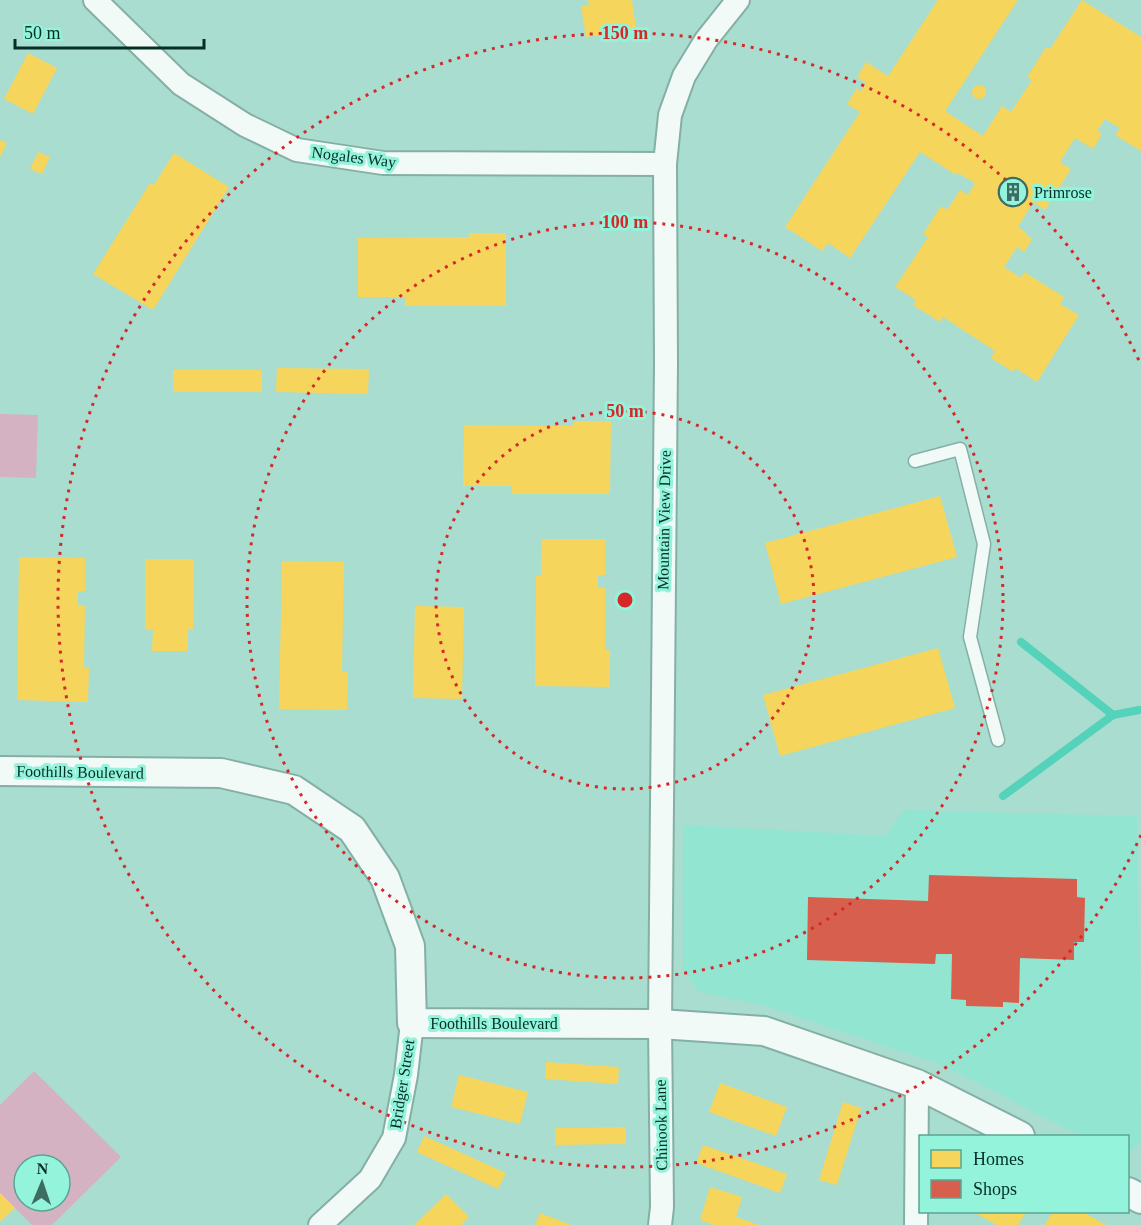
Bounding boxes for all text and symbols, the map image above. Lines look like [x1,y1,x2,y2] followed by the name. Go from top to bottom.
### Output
[15,12,204,50] scale bar
[24,23,61,43] text: 50 m
[602,23,648,43] text: 150 m
[311,143,397,172] street label: Nogales Way
[997,176,1029,208] building icon: Primrose
[1034,184,1092,201] place label: Primrose
[602,212,648,232] text: 100 m
[606,401,644,421] text: 50 m
[654,450,674,590] street label: Mountain View Drive
[615,590,635,610] centre of rings
[16,762,144,782] street label: Foothills Boulevard
[430,1015,558,1032] street label: Foothills Boulevard
[387,1038,419,1130] street label: Bridger Street
[652,1079,670,1171] street label: Chinook Lane
[919,1135,1129,1213] legend
[973,1149,1024,1169] text: Homes
[12,1153,72,1213] north arrow
[36,1160,49,1177] text: N
[973,1179,1017,1199] text: Shops

